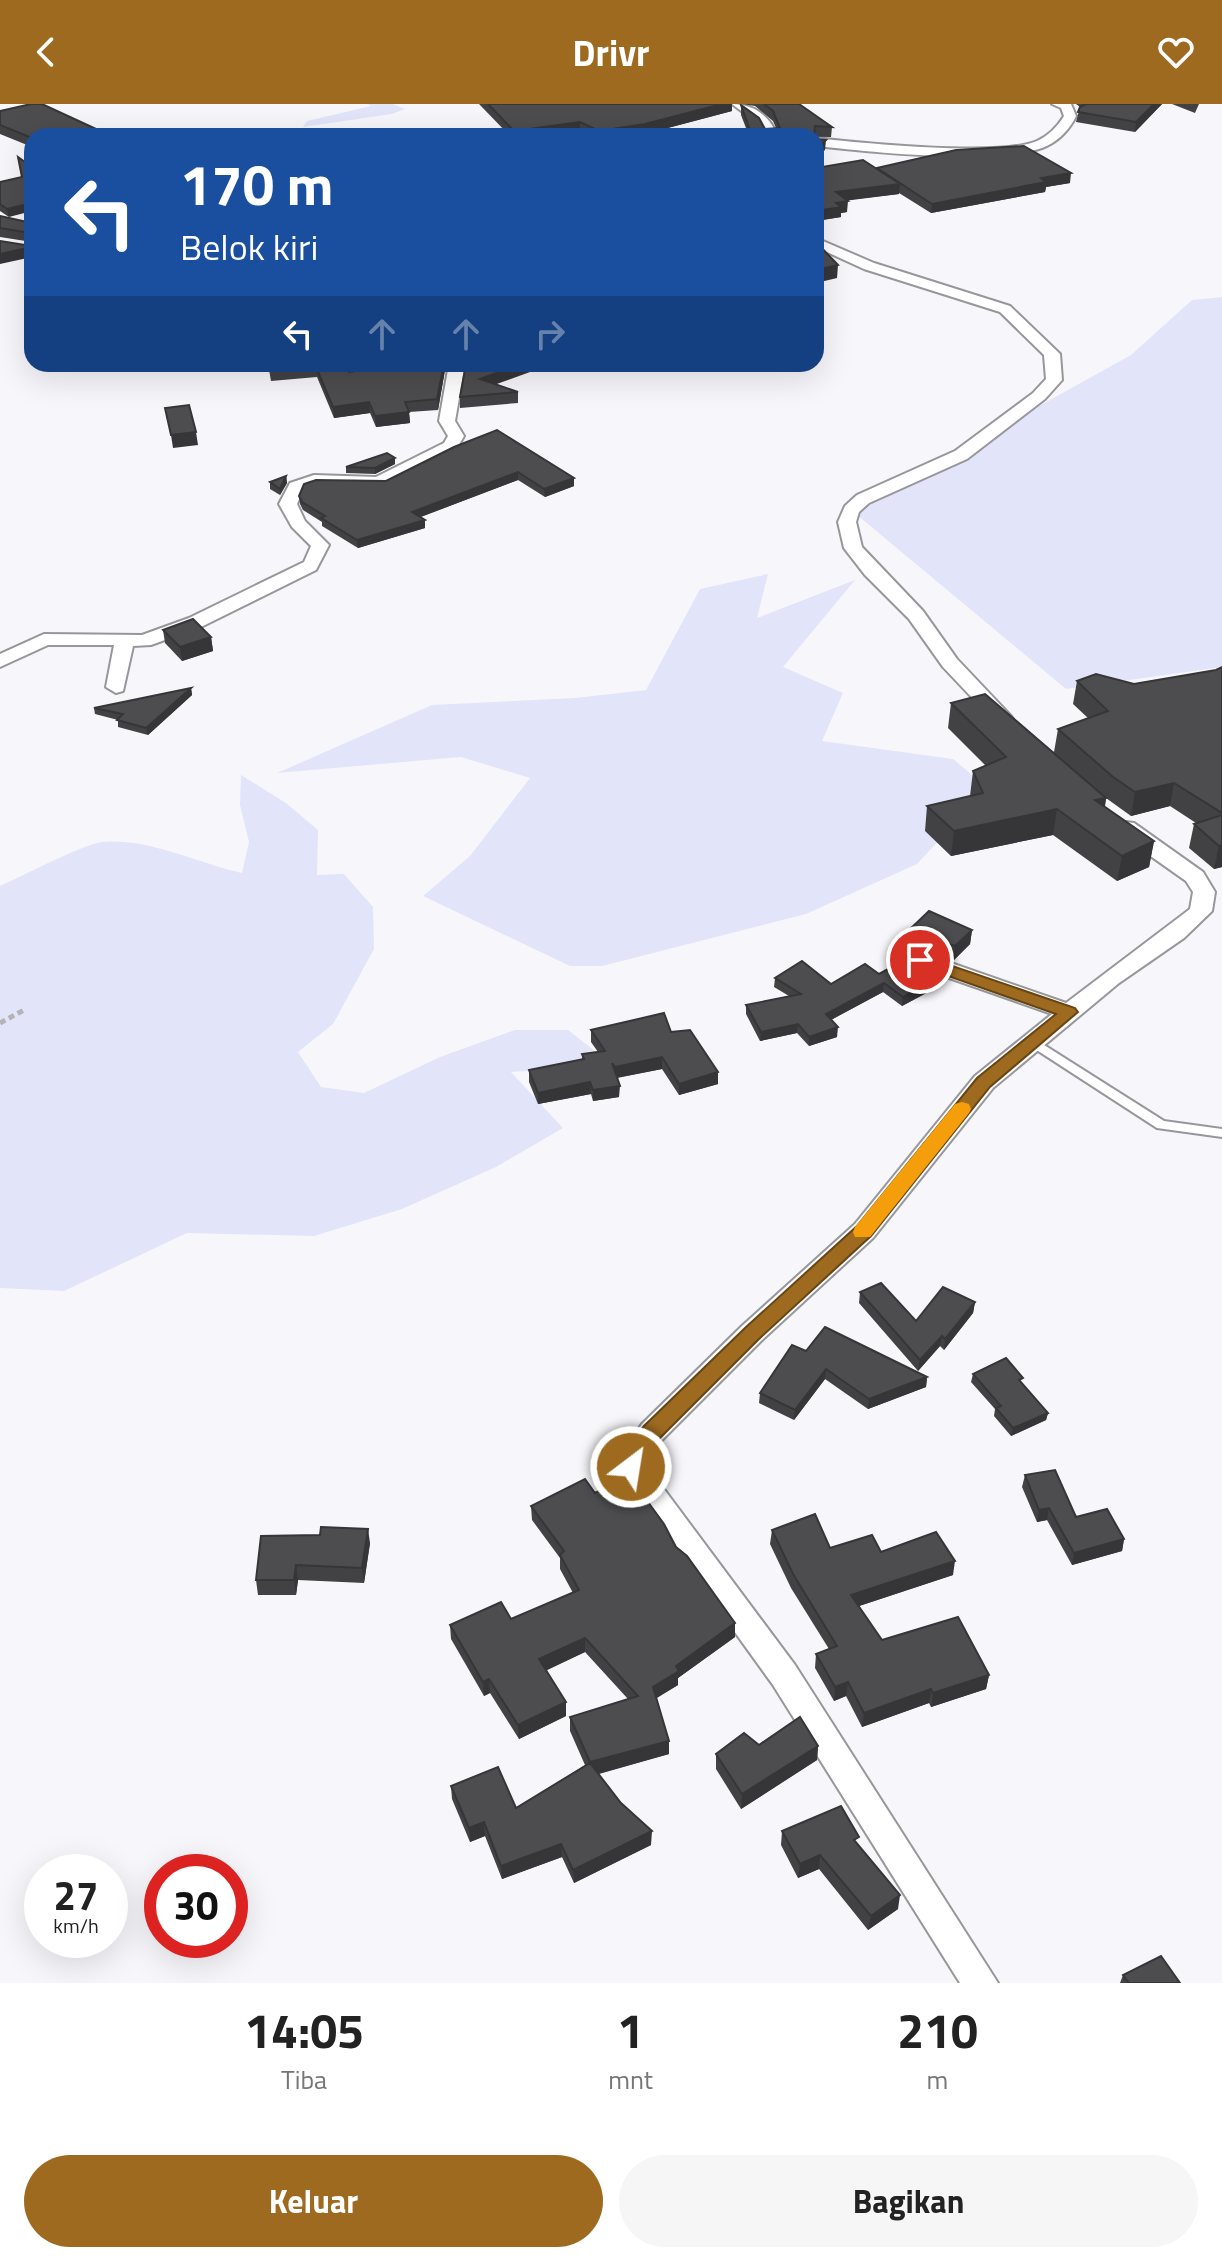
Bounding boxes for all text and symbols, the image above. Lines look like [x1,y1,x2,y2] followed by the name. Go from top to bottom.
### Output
[573,25,649,80] text: Drivr
[24,30,68,74] icon: back
[1154,30,1198,74] icon: heart
[180,142,333,227] text: 170 m
[48,160,152,264] icon: left
[180,219,318,274] text: Belok kiri
[276,312,320,356] icon: left
[360,312,404,356] icon: ahead
[444,312,488,356] icon: ahead
[528,312,572,356] icon: right
[886,926,954,994] pin
[898,938,942,982] icon: arrive
[589,1425,673,1509] position arrow
[144,1854,248,1958] speed limit sign: 30
[54,1865,98,1926] text: 27
[53,1910,99,1941] text: km/h
[244,1994,364,2067] text: 14:05
[617,1994,644,2067] text: 1
[897,1994,978,2067] text: 210
[281,2060,327,2099] text: Tiba
[608,2060,653,2099] text: mnt
[927,2060,948,2099] text: m
[24,2155,603,2247] button: Keluar
[619,2155,1198,2247] button: Bagikan

